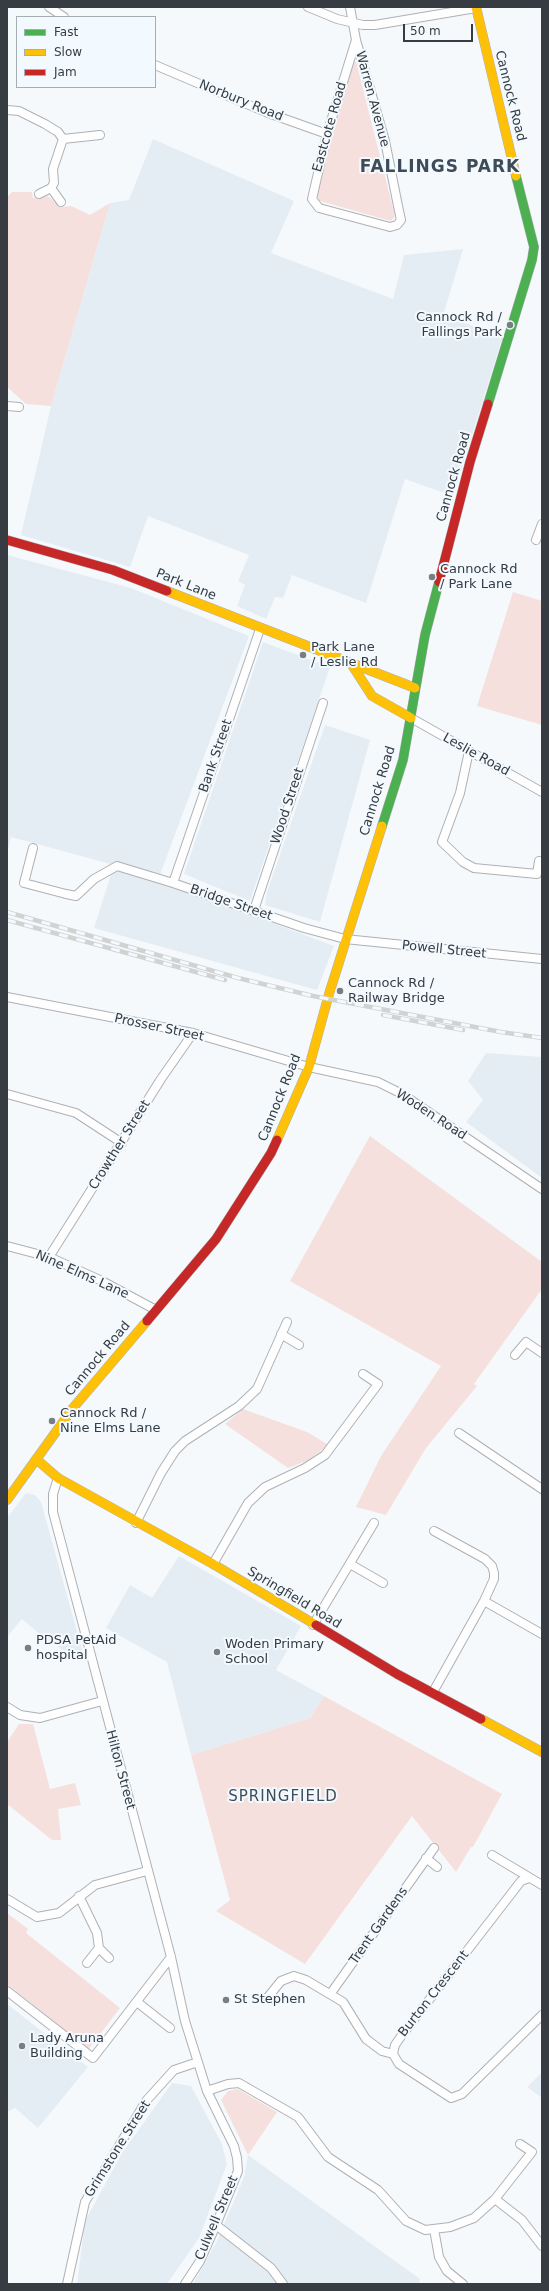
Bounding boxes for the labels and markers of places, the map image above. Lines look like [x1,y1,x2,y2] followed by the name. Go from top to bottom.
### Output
[416,310,502,341] place label: Cannock Rd / Fallings Park
[505,320,515,330] marker: Cannock Rd / Fallings Park
[440,562,518,593] place label: Cannock Rd / Park Lane
[427,572,437,582] marker: Cannock Rd / Park Lane
[311,640,378,671] place label: Park Lane / Leslie Rd
[298,650,308,660] marker: Park Lane / Leslie Rd
[348,976,445,1007] place label: Cannock Rd / Railway Bridge
[335,986,345,996] marker: Cannock Rd / Railway Bridge
[60,1406,161,1437] place label: Cannock Rd / Nine Elms Lane
[47,1416,57,1426] marker: Cannock Rd / Nine Elms Lane
[36,1633,117,1664] place label: PDSA PetAid hospital
[225,1637,324,1668] place label: Woden Primary School
[23,1643,33,1653] marker: PDSA PetAid hospital
[212,1647,222,1657] marker: Woden Primary School
[234,1992,306,2008] place label: St Stephen
[221,1995,231,2005] marker: St Stephen
[30,2031,104,2062] place label: Lady Aruna Building
[17,2041,27,2051] marker: Lady Aruna Building

